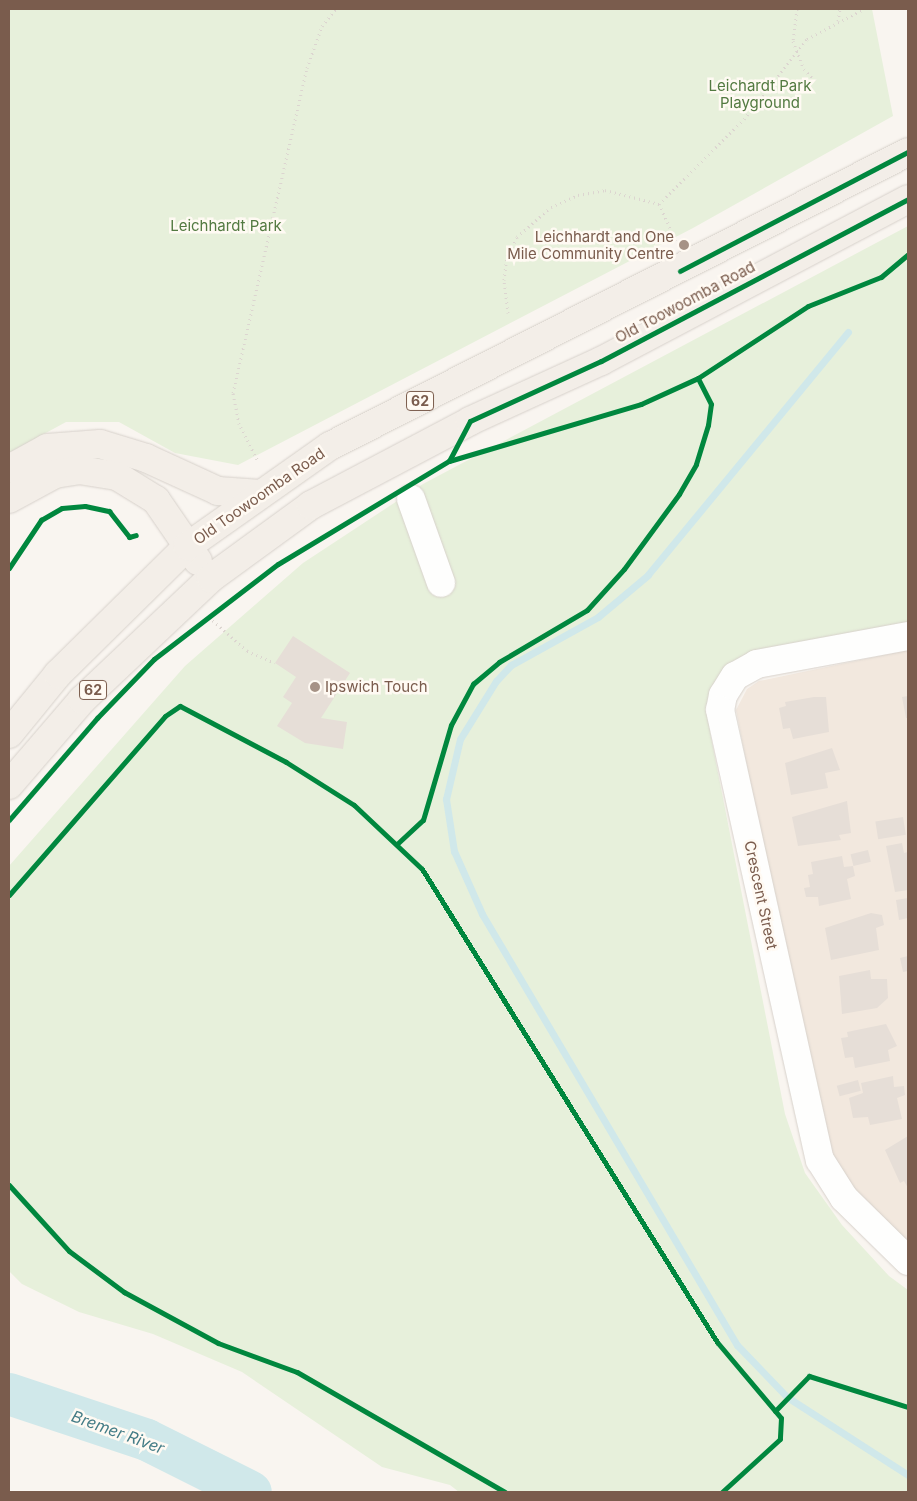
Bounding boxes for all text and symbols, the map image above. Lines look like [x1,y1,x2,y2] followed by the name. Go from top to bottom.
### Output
[709,76,811,111] park label: Leichardt Park Playground
[170,217,282,235] park label: Leichhardt Park
[507,227,674,262] place label: Leichhardt and One Mile Community Centre
[678,239,690,251] marker: Leichhardt and One Mile Community Centre
[612,257,758,347] street label: Old Toowoomba Road
[405,390,435,412] road number: 62
[190,444,328,548] street label: Old Toowoomba Road
[78,678,108,702] road number: 62
[325,678,428,696] place label: Ipswich Touch
[309,681,321,693] marker: Ipswich Touch
[741,839,781,951] street label: Crescent Street
[69,1406,167,1458] water label: Bremer River

